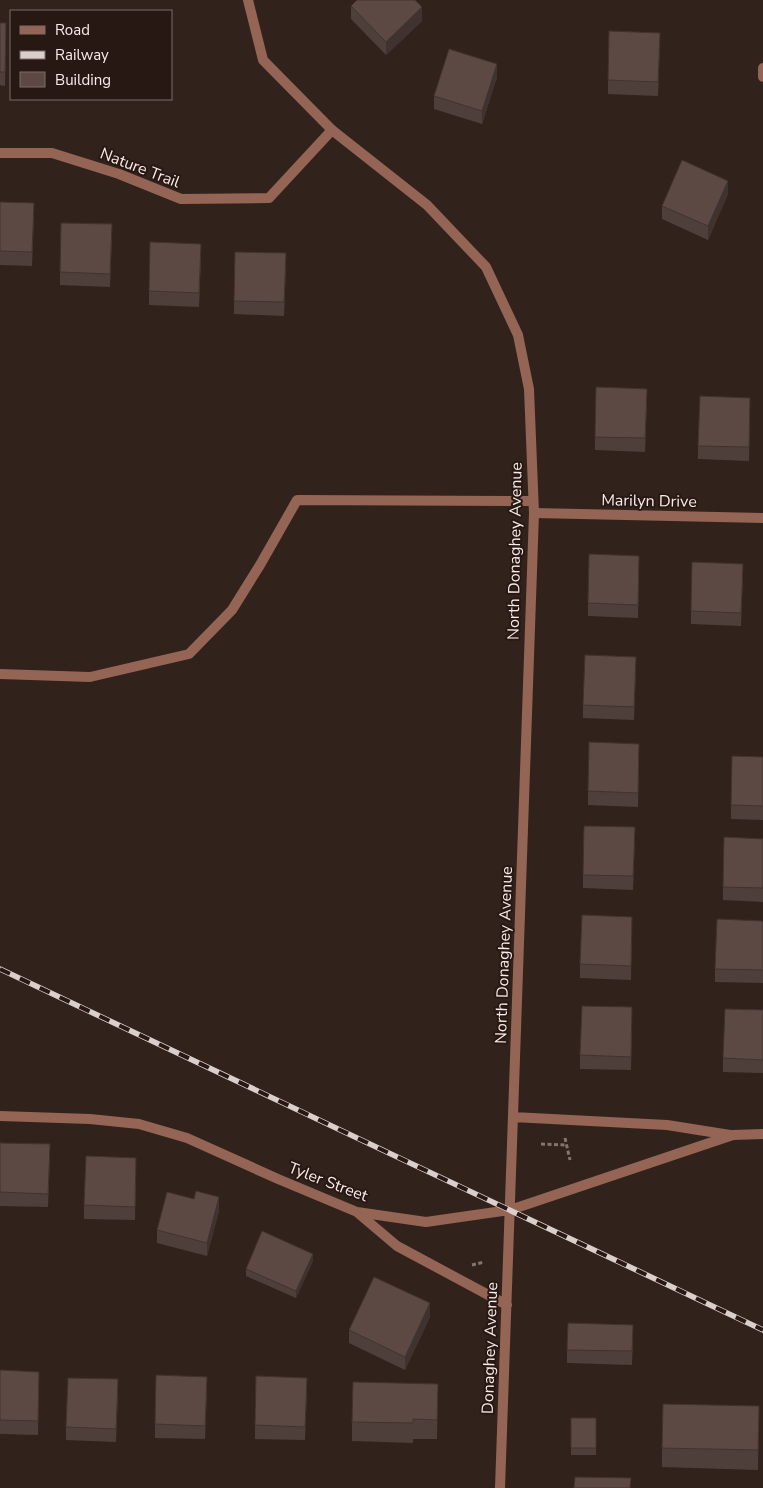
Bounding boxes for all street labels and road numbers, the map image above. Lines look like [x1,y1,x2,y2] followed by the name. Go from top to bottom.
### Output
[97,143,183,193] street label: Nature Trail
[502,462,528,640] street label: North Donaghey Avenue
[601,489,697,513] street label: Marilyn Drive
[490,866,518,1044] street label: North Donaghey Avenue
[285,1157,371,1207] street label: Tyler Street
[477,1282,503,1414] street label: Donaghey Avenue

